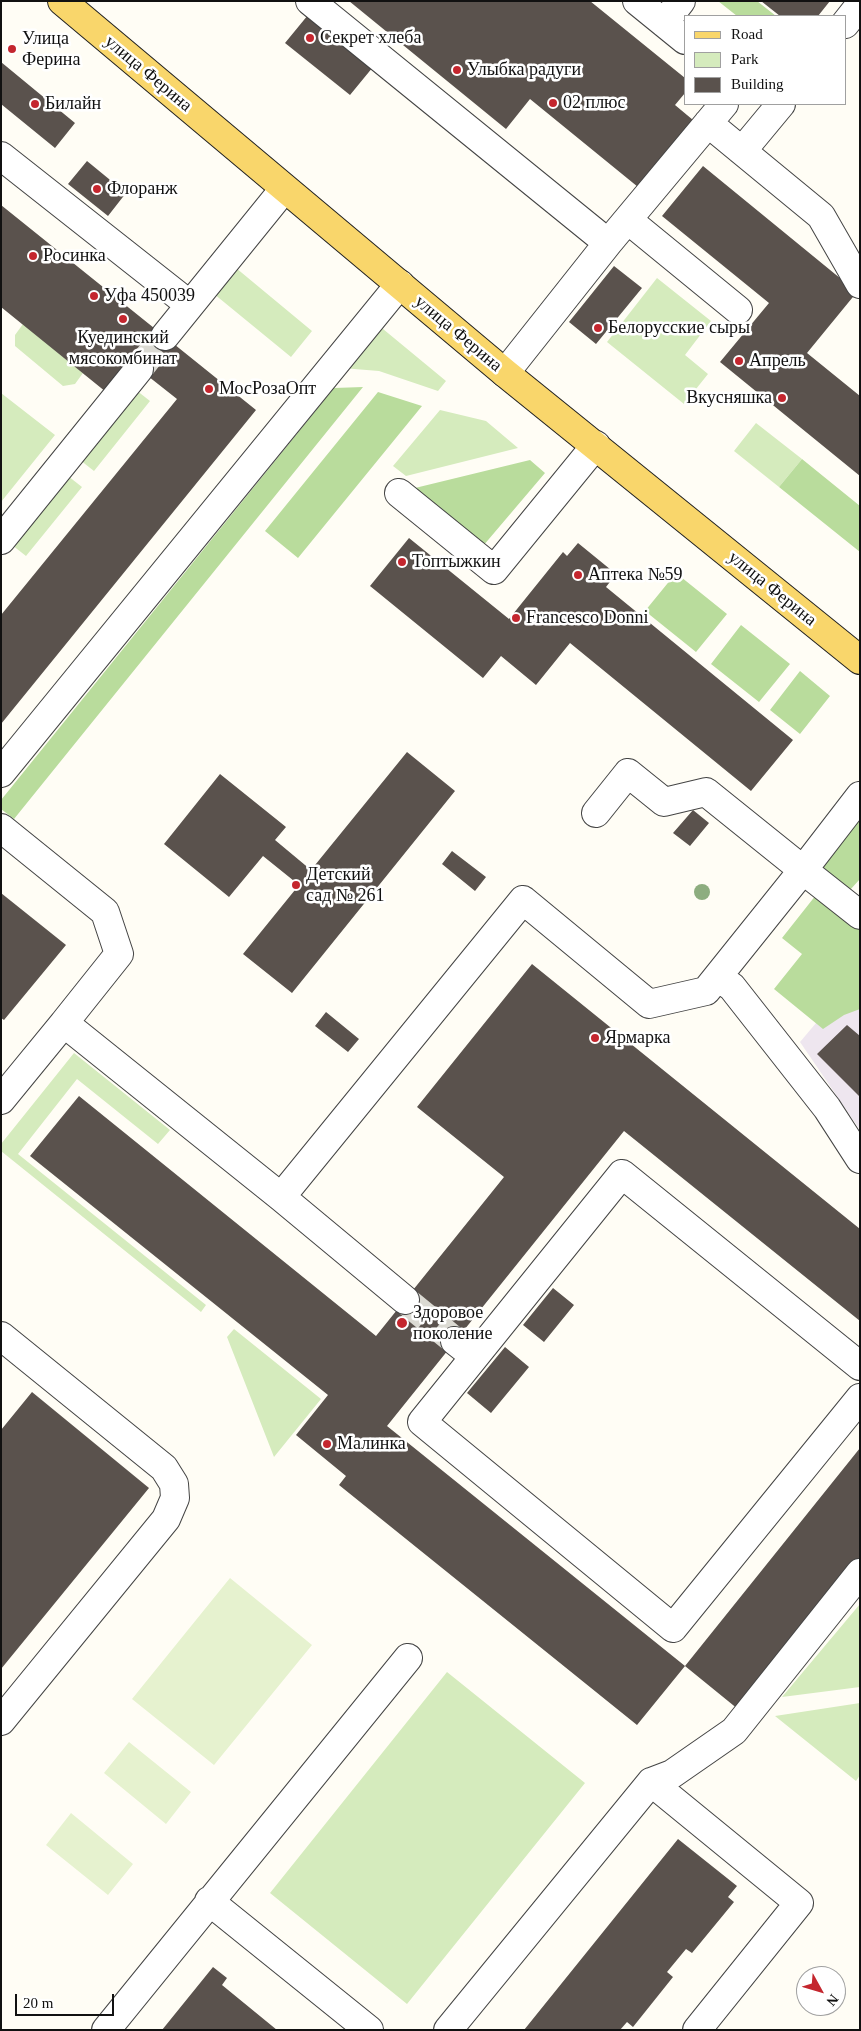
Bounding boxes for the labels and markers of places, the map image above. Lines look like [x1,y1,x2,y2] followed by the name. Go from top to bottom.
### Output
[320,27,421,49] place label: Секрет хлеба
[22,28,80,70] place label: Улица Ферина
[304,32,316,44] marker: Секрет хлеба
[6,43,18,55] marker: Улица Ферина
[467,59,581,81] place label: Улыбка радуги
[451,64,463,76] marker: Улыбка радуги
[563,92,626,114] place label: 02 плюс
[45,93,101,115] place label: Билайн
[547,97,559,109] marker: 02 плюс
[29,98,41,110] marker: Билайн
[107,178,177,200] place label: Флоранж
[91,183,103,195] marker: Флоранж
[43,245,106,267] place label: Росинка
[27,250,39,262] marker: Росинка
[104,285,195,307] place label: Уфа 450039
[88,290,100,302] marker: Уфа 450039
[117,313,129,325] marker: Куединский мясокомбинат
[608,317,750,339] place label: Белорусские сыры
[592,322,604,334] marker: Белорусские сыры
[69,327,177,369] place label: Куединский мясокомбинат
[749,350,806,372] place label: Апрель
[733,355,745,367] marker: Апрель
[219,378,316,400] place label: МосРозаОпт
[203,383,215,395] marker: МосРозаОпт
[686,387,772,409] place label: Вкусняшка
[776,392,788,404] marker: Вкусняшка
[412,551,501,573] place label: Топтыжкин
[396,556,408,568] marker: Топтыжкин
[588,564,683,586] place label: Аптека №59
[572,569,584,581] marker: Аптека №59
[526,607,648,629] place label: Francesco Donni
[510,612,522,624] marker: Francesco Donni
[306,864,385,906] place label: Детский сад № 261
[290,879,302,891] marker: Детский сад № 261
[605,1027,670,1049] place label: Ярмарка
[589,1032,601,1044] marker: Ярмарка
[413,1302,492,1345] place label: Здоровое поколение
[395,1316,409,1330] marker: Здоровое поколение
[337,1433,406,1455] place label: Малинка
[321,1438,333,1450] marker: Малинка

